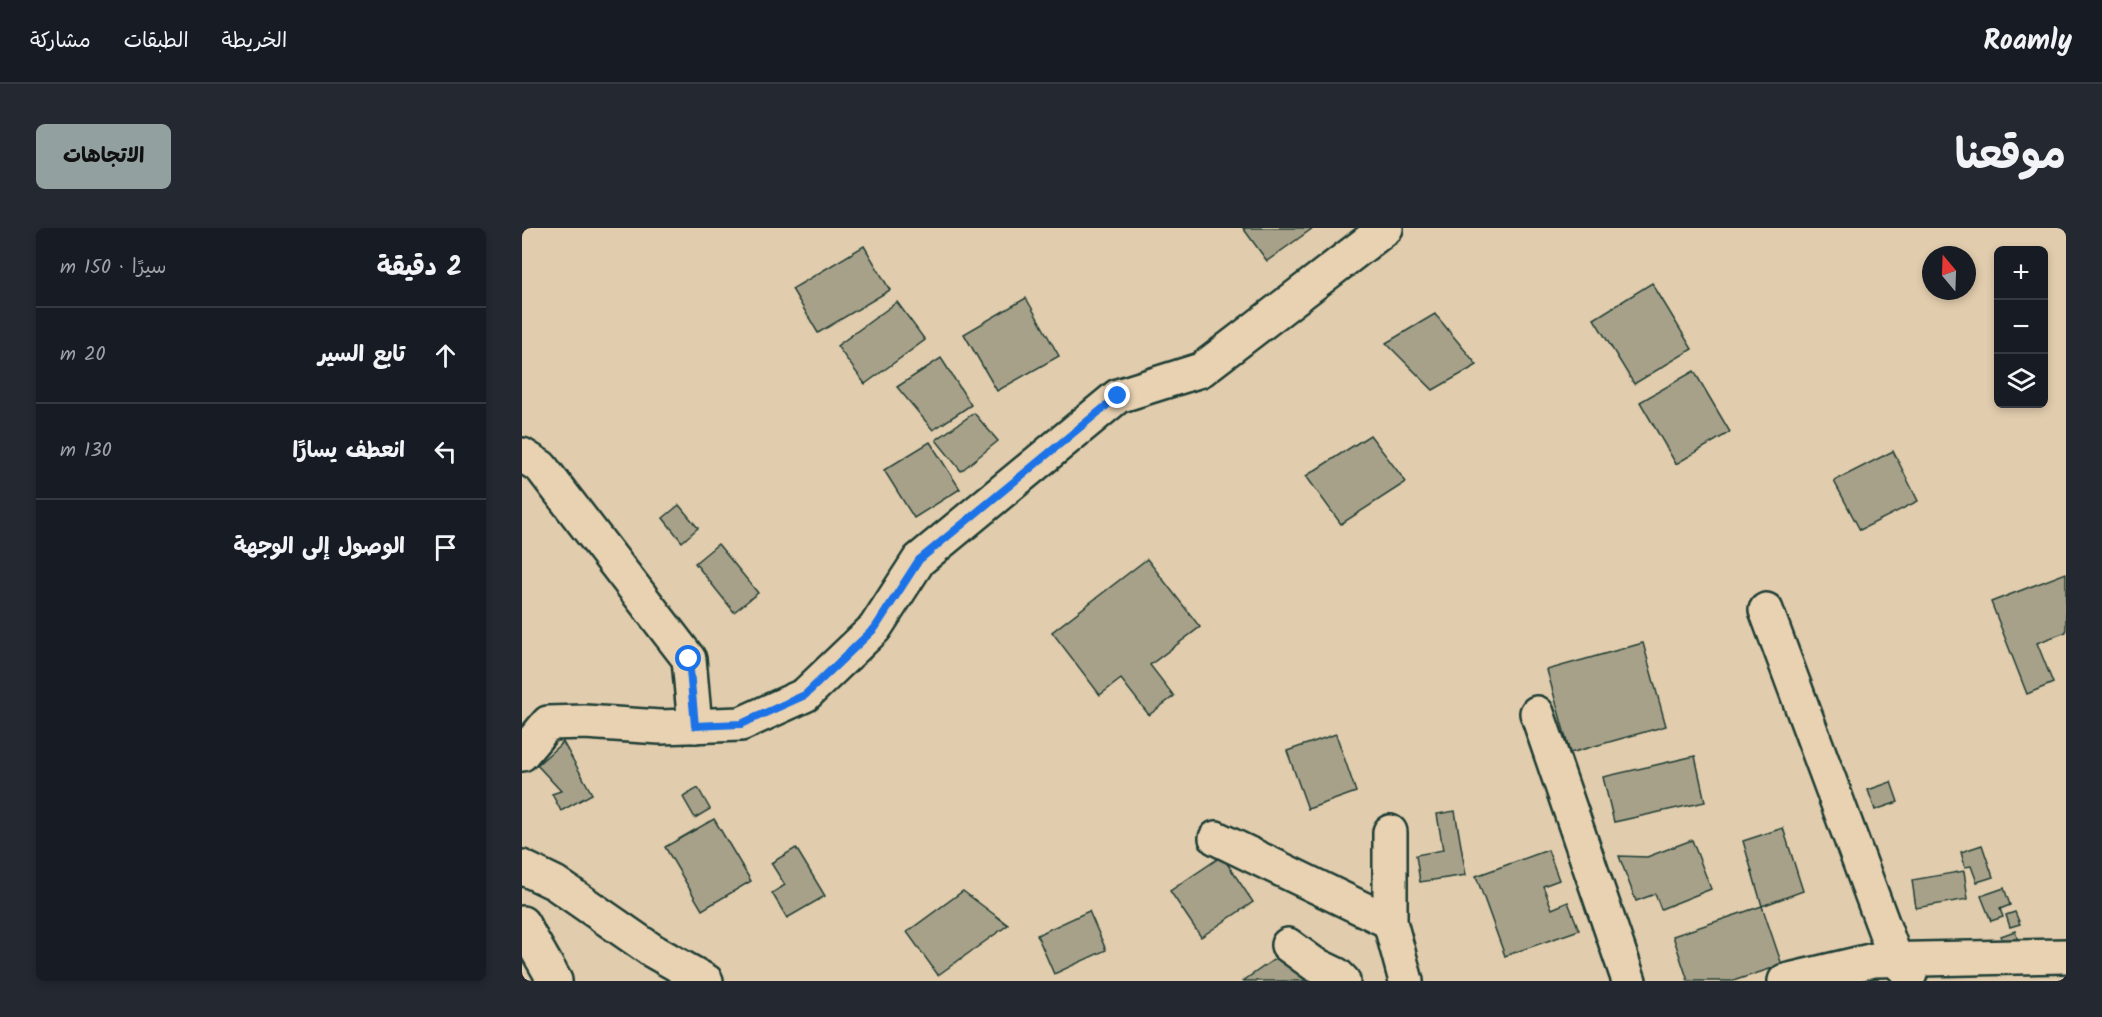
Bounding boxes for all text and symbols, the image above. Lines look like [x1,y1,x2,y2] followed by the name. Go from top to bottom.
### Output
[1983,19,2072,64] text: Roamly
[30,25,91,58] text: مشاركة
[124,25,189,58] text: الطبقات
[222,25,287,58] text: الخريطة
[1955,123,2066,190] text: موقعنا
[36,124,171,189] button: الاتجاهات
[1922,246,1976,300] north arrow
[1994,246,2048,408] map controls
[1994,246,2048,300] button: +
[377,247,462,289] text: 2 دقيقة
[60,252,167,284] text: سيرًا · 150 m
[1994,300,2048,354] button: −
[318,338,405,373] text: تابع السير
[60,339,106,371] text: 20 m
[429,339,462,372] icon: ahead
[1994,354,2048,408] button: layers
[1104,382,1130,408] route end
[293,434,405,469] text: انعطف يسارًا
[60,435,112,467] text: 130 m
[429,435,462,468] icon: left
[233,530,405,565] text: الوصول إلى الوجهة
[429,531,462,564] icon: arrive
[675,645,701,671] route start

